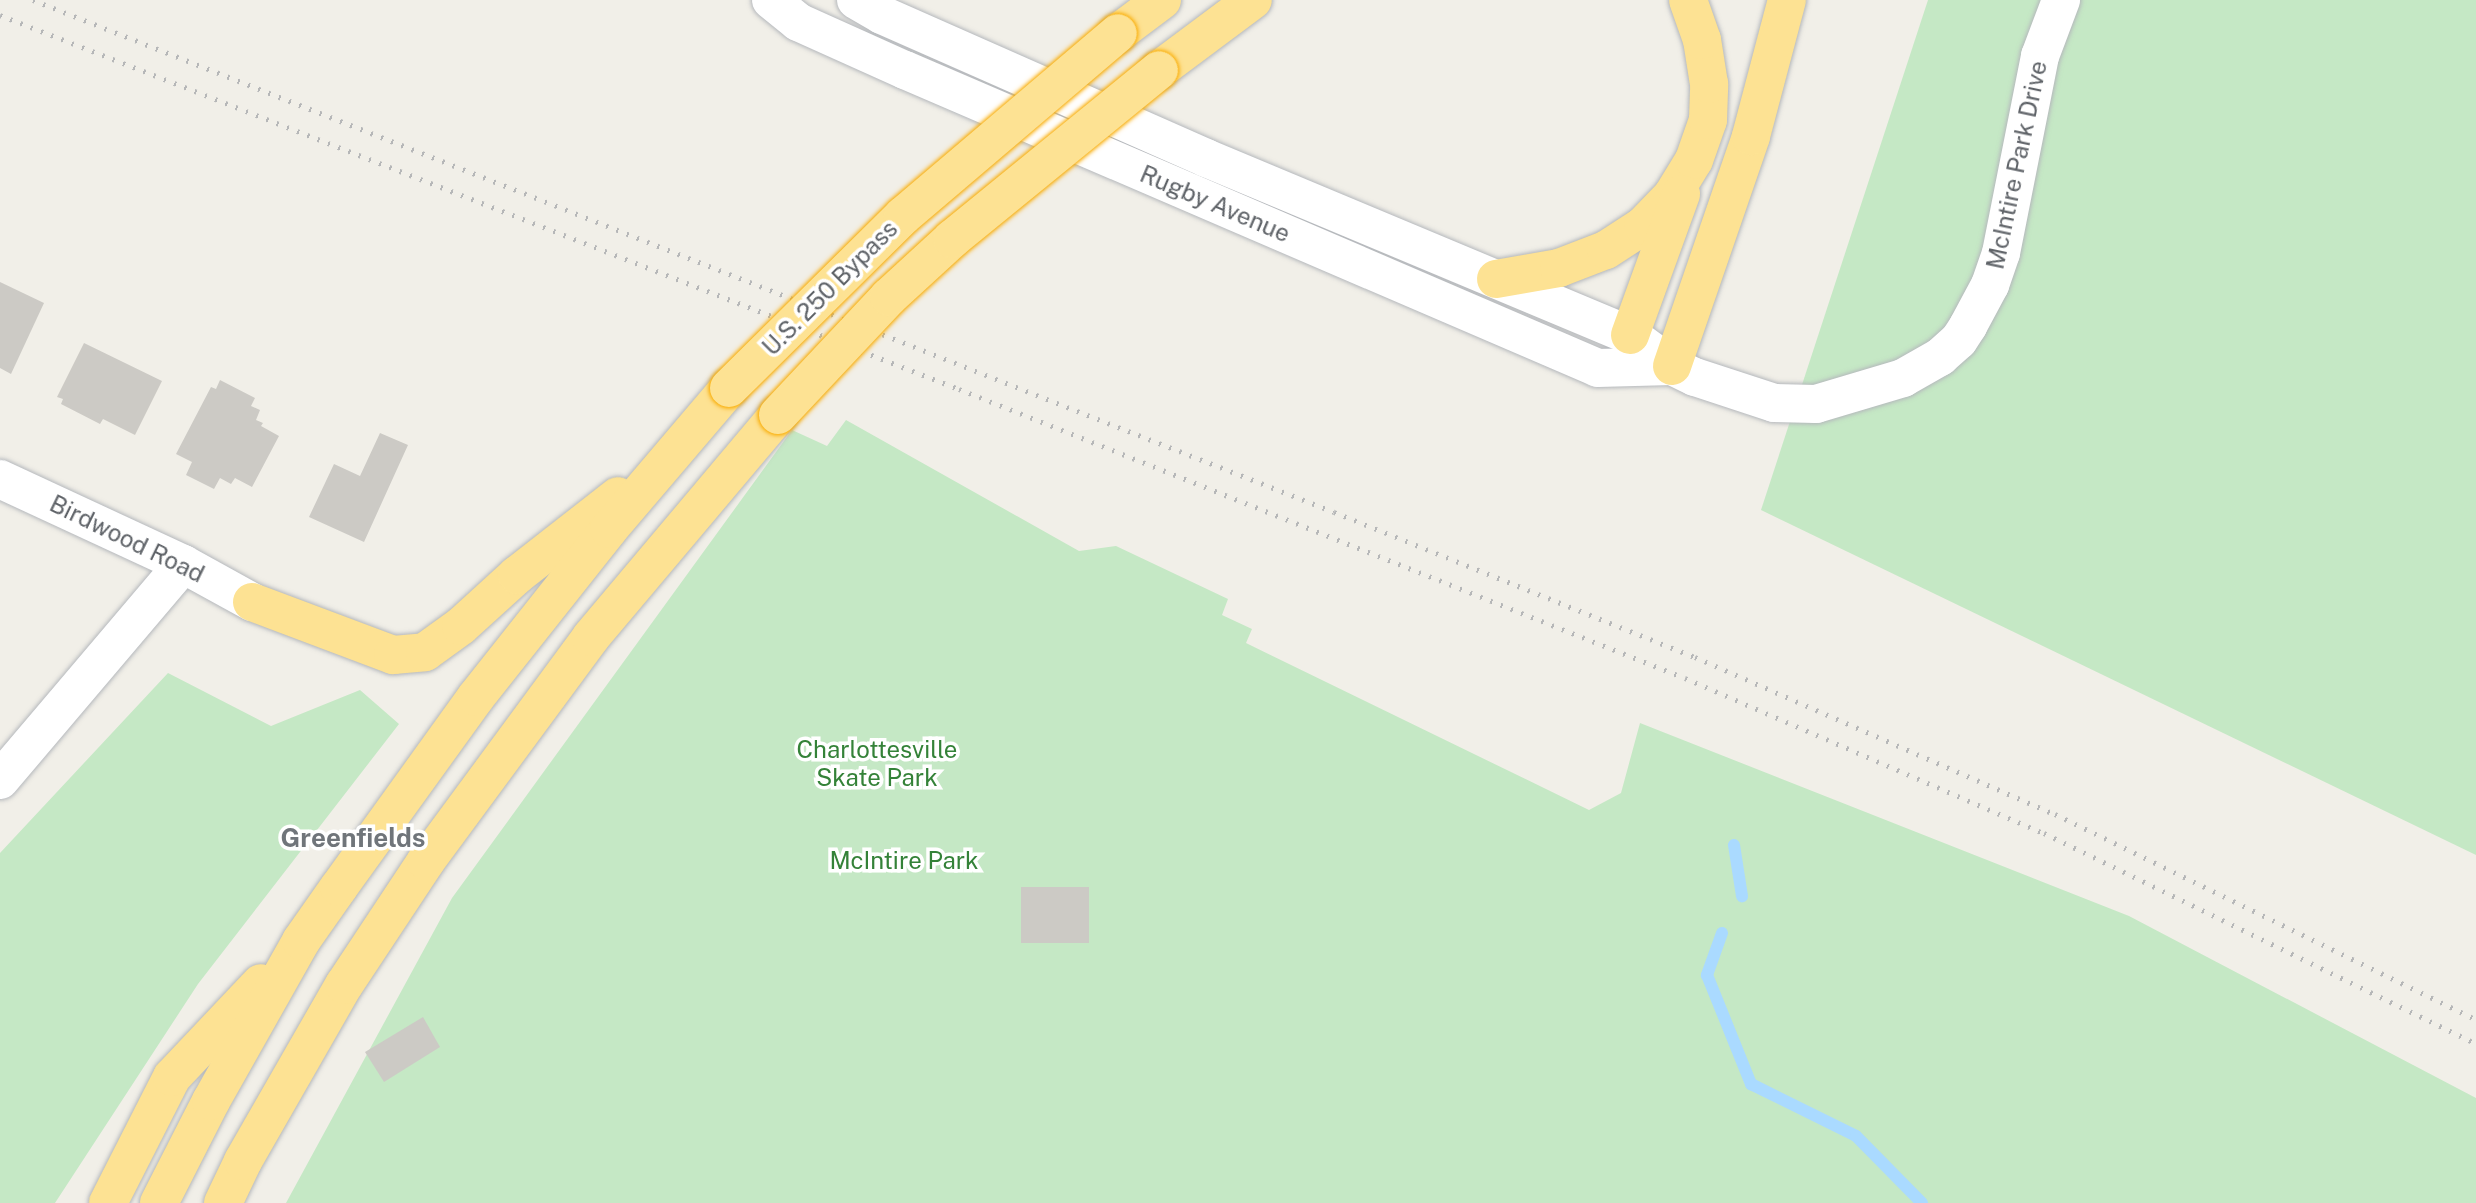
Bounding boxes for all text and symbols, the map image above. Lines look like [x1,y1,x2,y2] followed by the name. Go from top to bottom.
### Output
[1981,58,2053,272] street label: McIntire Park Drive
[1136,159,1294,249] street label: Rugby Avenue
[756,214,904,362] street label: U.S. 250 Bypass
[45,489,209,589] street label: Birdwood Road
[797,736,957,792] park label: Charlottesville Skate Park
[281,822,425,854] district label: Greenfields
[829,847,979,875] park label: McIntire Park

